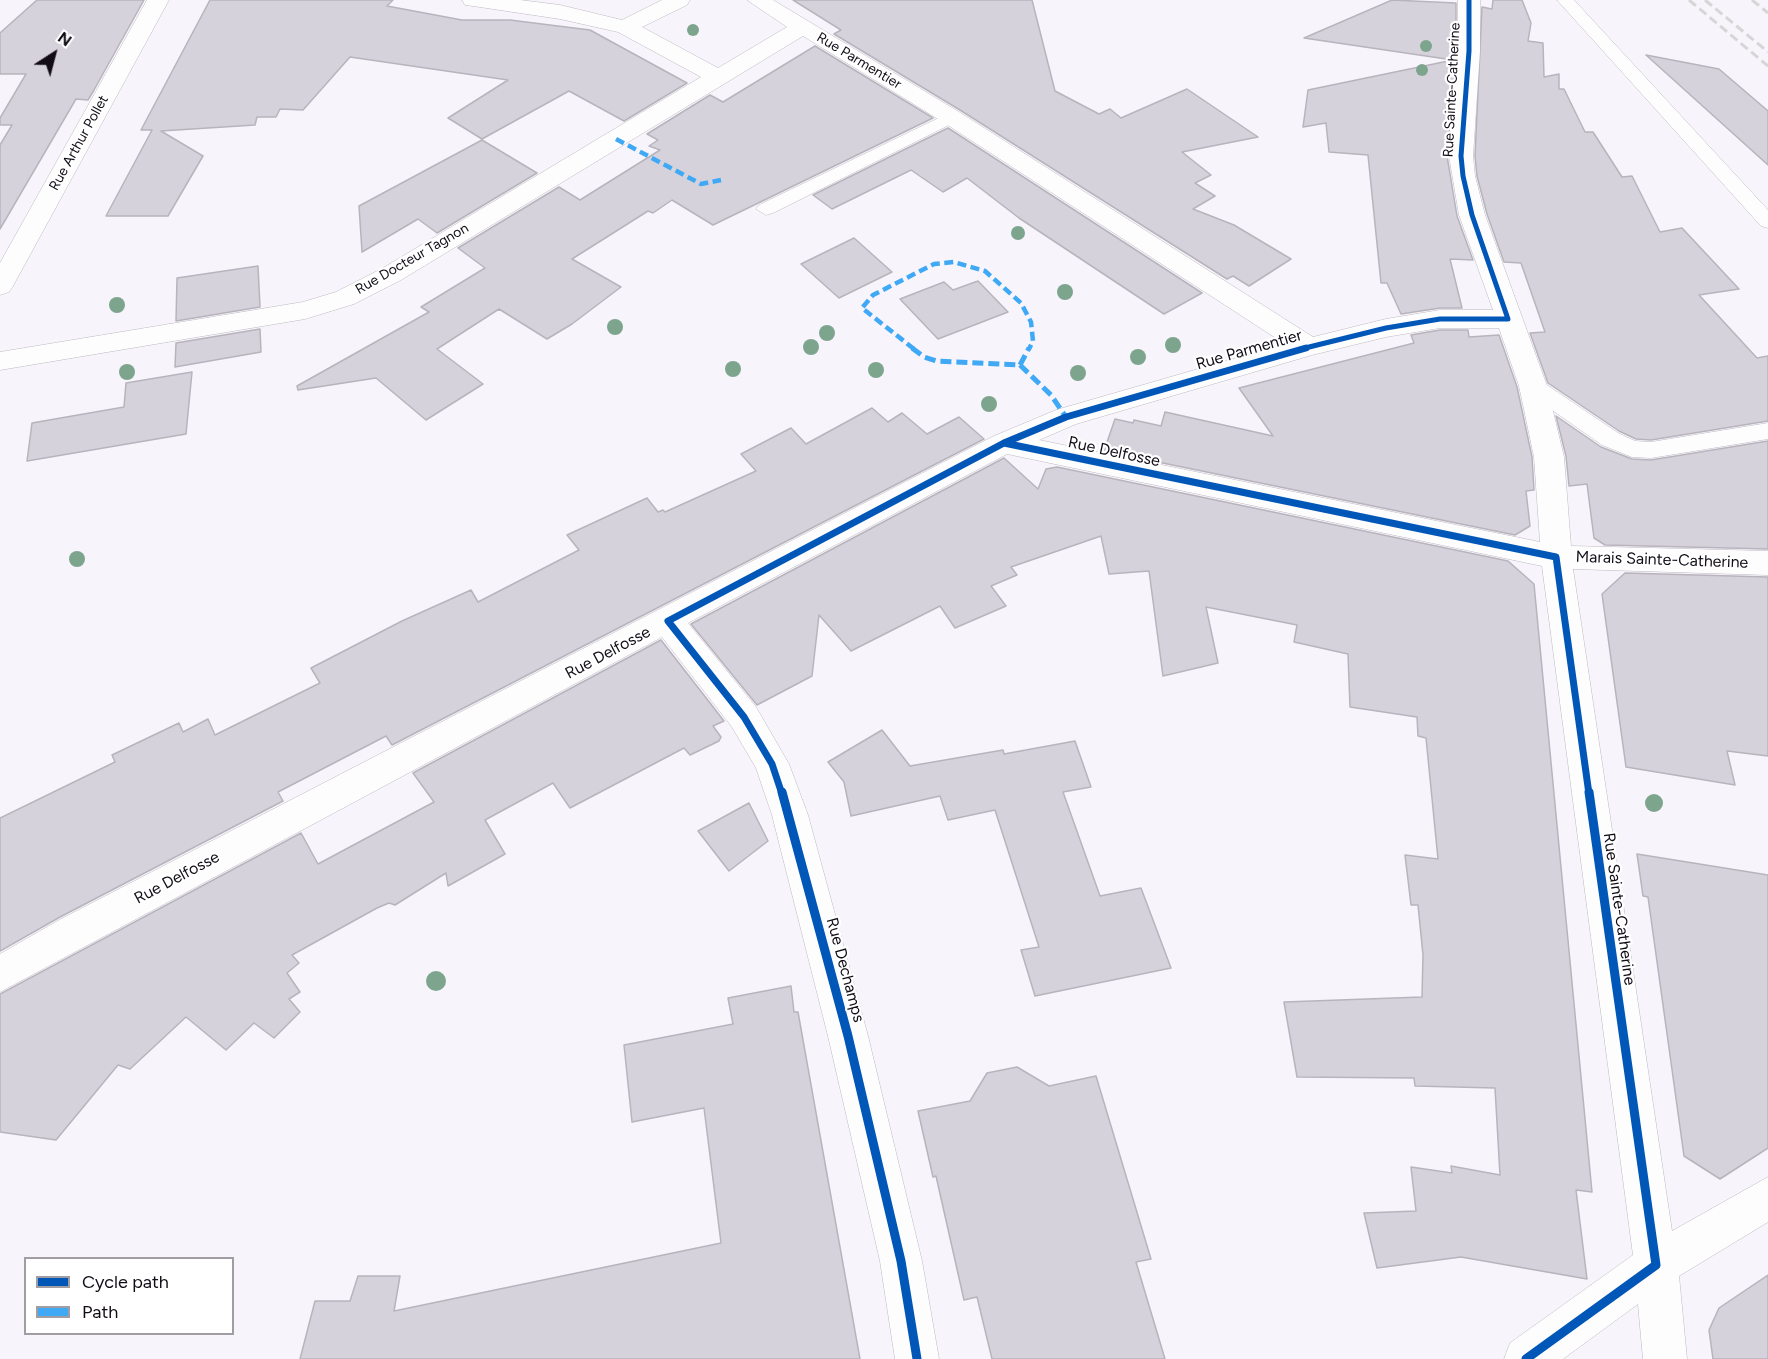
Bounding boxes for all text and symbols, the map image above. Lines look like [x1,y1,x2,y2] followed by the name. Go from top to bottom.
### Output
[1440,22,1464,158] street label: Rue Sainte-Catherine
[24,24,84,84] north arrow
[54,28,75,50] text: N
[814,29,904,93] street label: Rue Parmentier
[46,92,112,194] street label: Rue Arthur Pollet
[352,220,472,298] street label: Rue Docteur Tagnon
[1194,326,1304,374] street label: Rue Parmentier
[1066,433,1162,471] street label: Rue Delfosse
[1575,547,1749,573] street label: Marais Sainte-Catherine
[562,623,654,683] street label: Rue Delfosse
[1599,831,1639,987] street label: Rue Sainte-Catherine
[131,848,223,908] street label: Rue Delfosse
[822,916,868,1024] street label: Rue Dechamps
[24,1257,234,1335] legend
[82,1271,169,1293] text: Cycle path
[82,1301,118,1323] text: Path

